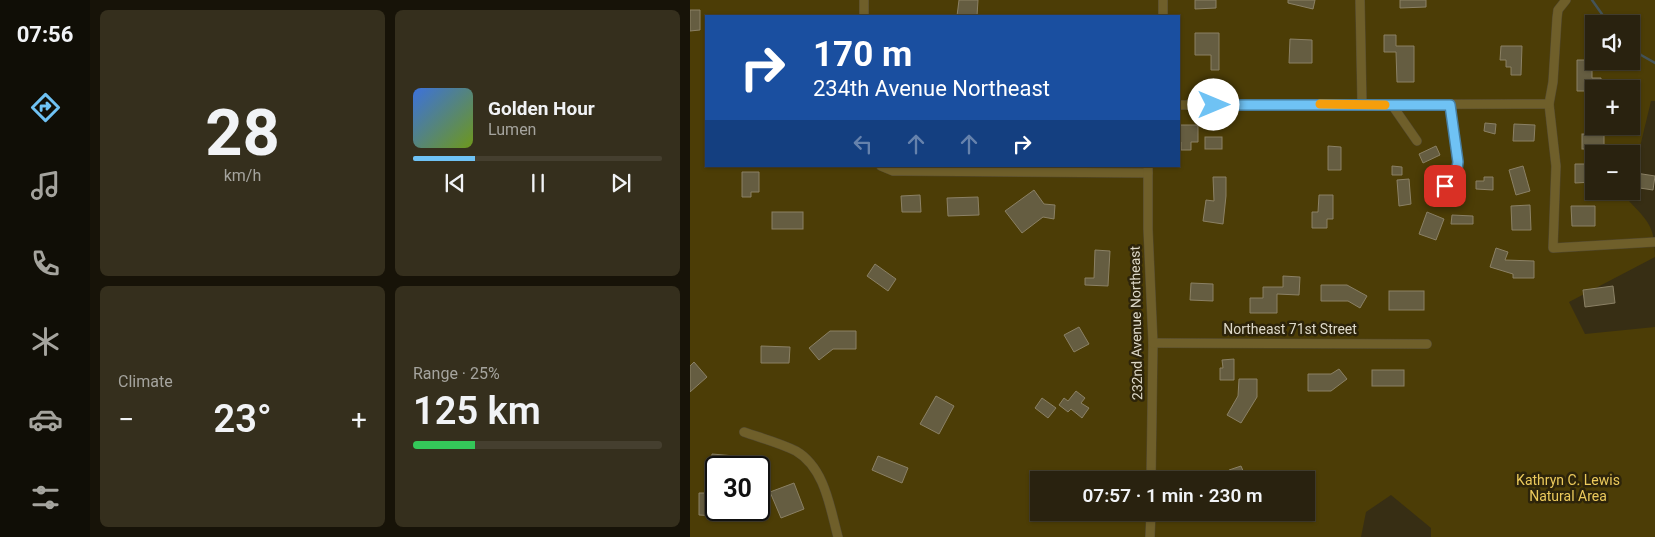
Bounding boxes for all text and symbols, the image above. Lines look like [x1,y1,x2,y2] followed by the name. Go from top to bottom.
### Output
[1585,15,1640,200] map controls
[1585,15,1640,70] button: sound
[17,22,73,47] text: 07:56
[813,34,912,75] text: 170 m
[730,35,795,100] icon: right
[813,76,1050,101] text: 234th Avenue Northeast
[1187,78,1239,130] position arrow
[1585,80,1640,135] button: +
[28,90,63,125] icon: directions
[205,95,280,171] text: 28
[488,97,595,120] text: Golden Hour
[488,120,536,139] text: Lumen
[849,130,877,158] icon: left
[902,130,930,158] icon: ahead
[955,130,983,158] icon: ahead
[1008,130,1036,158] icon: right
[1585,145,1640,200] button: −
[1424,165,1466,207] pin
[224,166,261,185] text: km/h
[28,168,63,203] icon: music
[441,169,469,197] icon: previous
[524,169,552,197] icon: pause
[607,169,635,197] icon: next
[1431,172,1459,200] icon: arrive
[1127,245,1145,400] street label: 232nd Avenue Northeast
[28,246,63,281] icon: phone
[1223,321,1357,337] street label: Northeast 71st Street
[28,324,63,359] icon: climate
[413,364,500,383] text: Range · 25%
[118,372,173,391] text: Climate
[413,389,541,433] text: 125 km
[214,397,272,441] text: 23°
[28,402,63,437] icon: car
[118,403,134,436] text: −
[351,403,367,436] text: +
[705,456,770,521] speed limit sign: 30
[1516,472,1620,504] park label: Kathryn C. Lewis Natural Area
[28,480,63,515] icon: filters
[1082,484,1263,507] text: 07:57 · 1 min · 230 m

